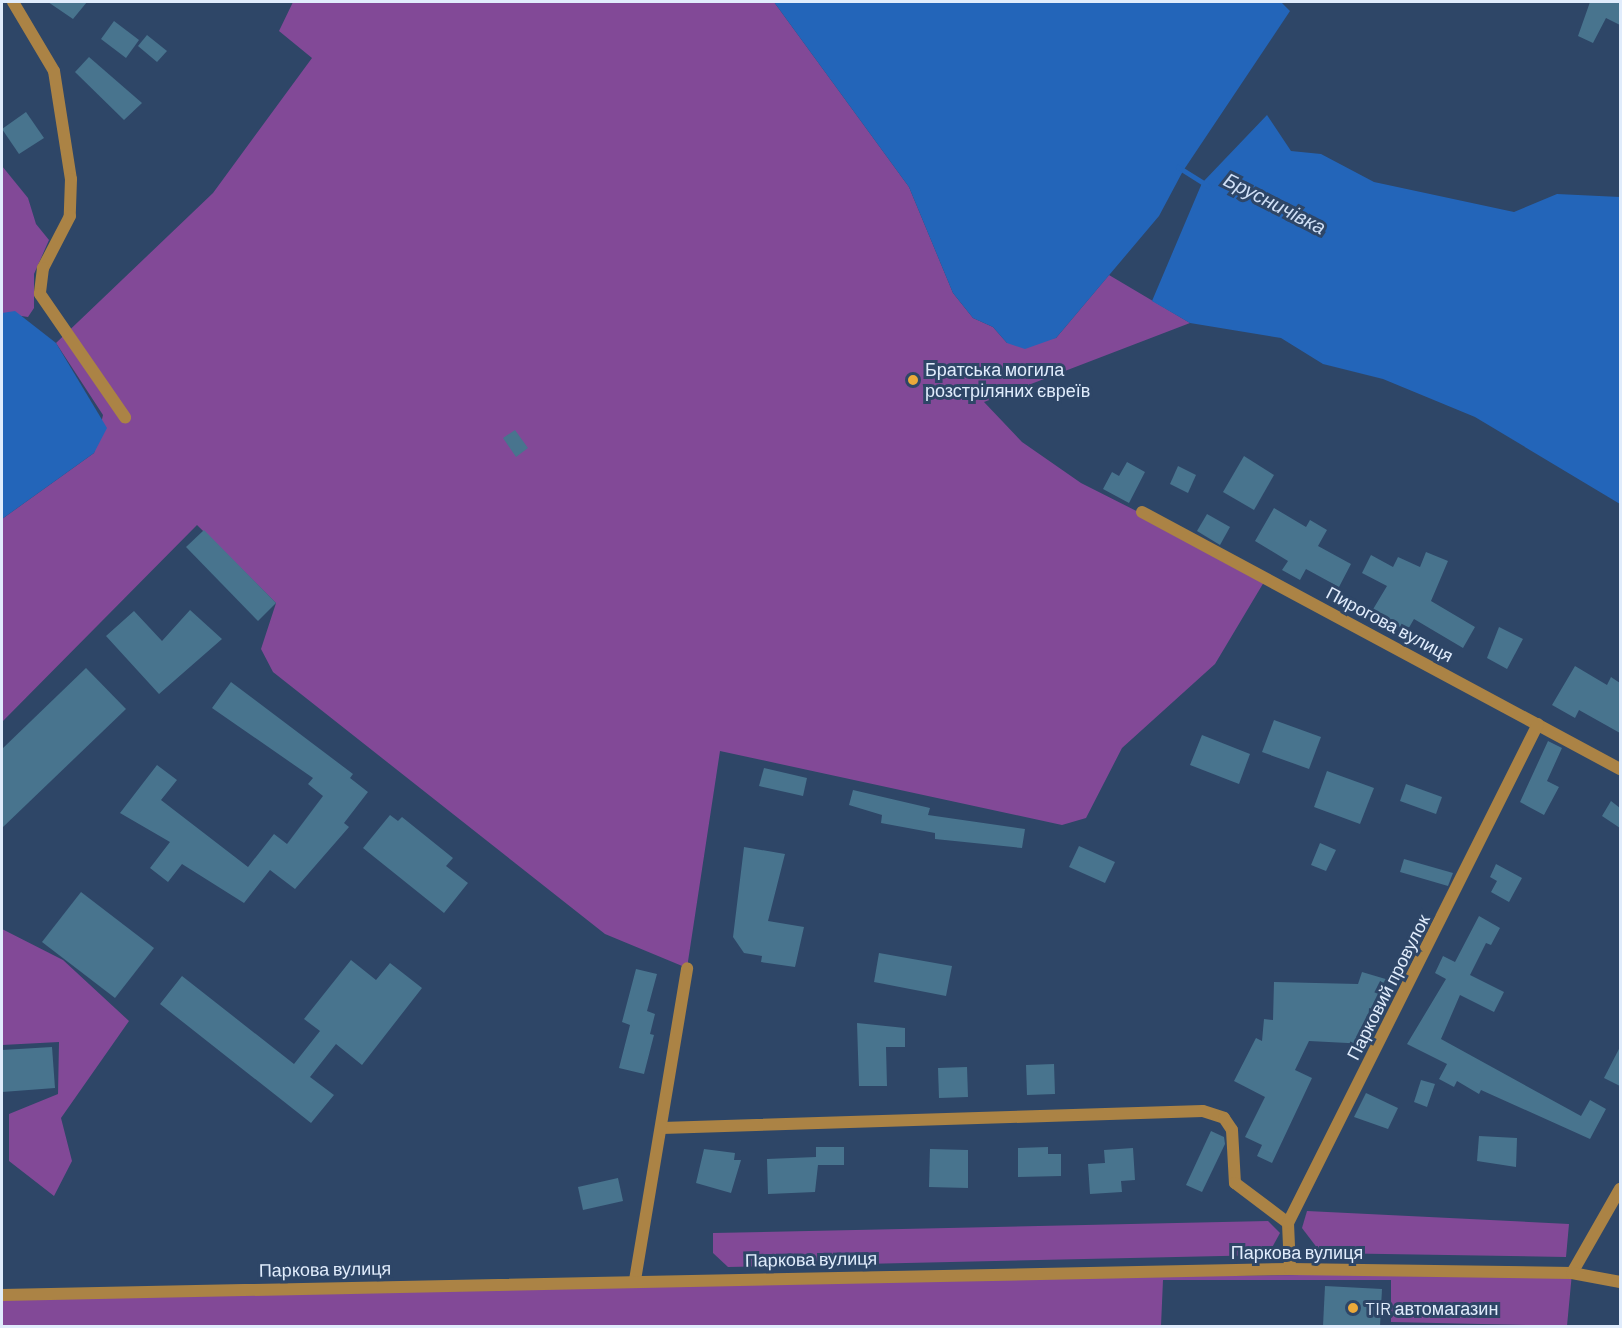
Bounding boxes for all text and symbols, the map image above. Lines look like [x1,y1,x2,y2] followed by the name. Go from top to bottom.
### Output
[1220,167,1330,239] water label: Брусничівка
[925,359,1090,401] place label: Братська могила розстріляних євреїв
[906,373,920,387] marker: Братська могила розстріляних євреїв
[1323,581,1457,667] street label: Пирогова вулиця
[1342,911,1434,1063] street label: Парковий провулок
[1231,1241,1363,1263] street label: Паркова вулиця
[745,1247,877,1271] street label: Паркова вулиця
[259,1257,391,1281] street label: Паркова вулиця
[1365,1297,1498,1319] place label: TIR автомагазин
[1346,1301,1360,1315] marker: TIR автомагазин

